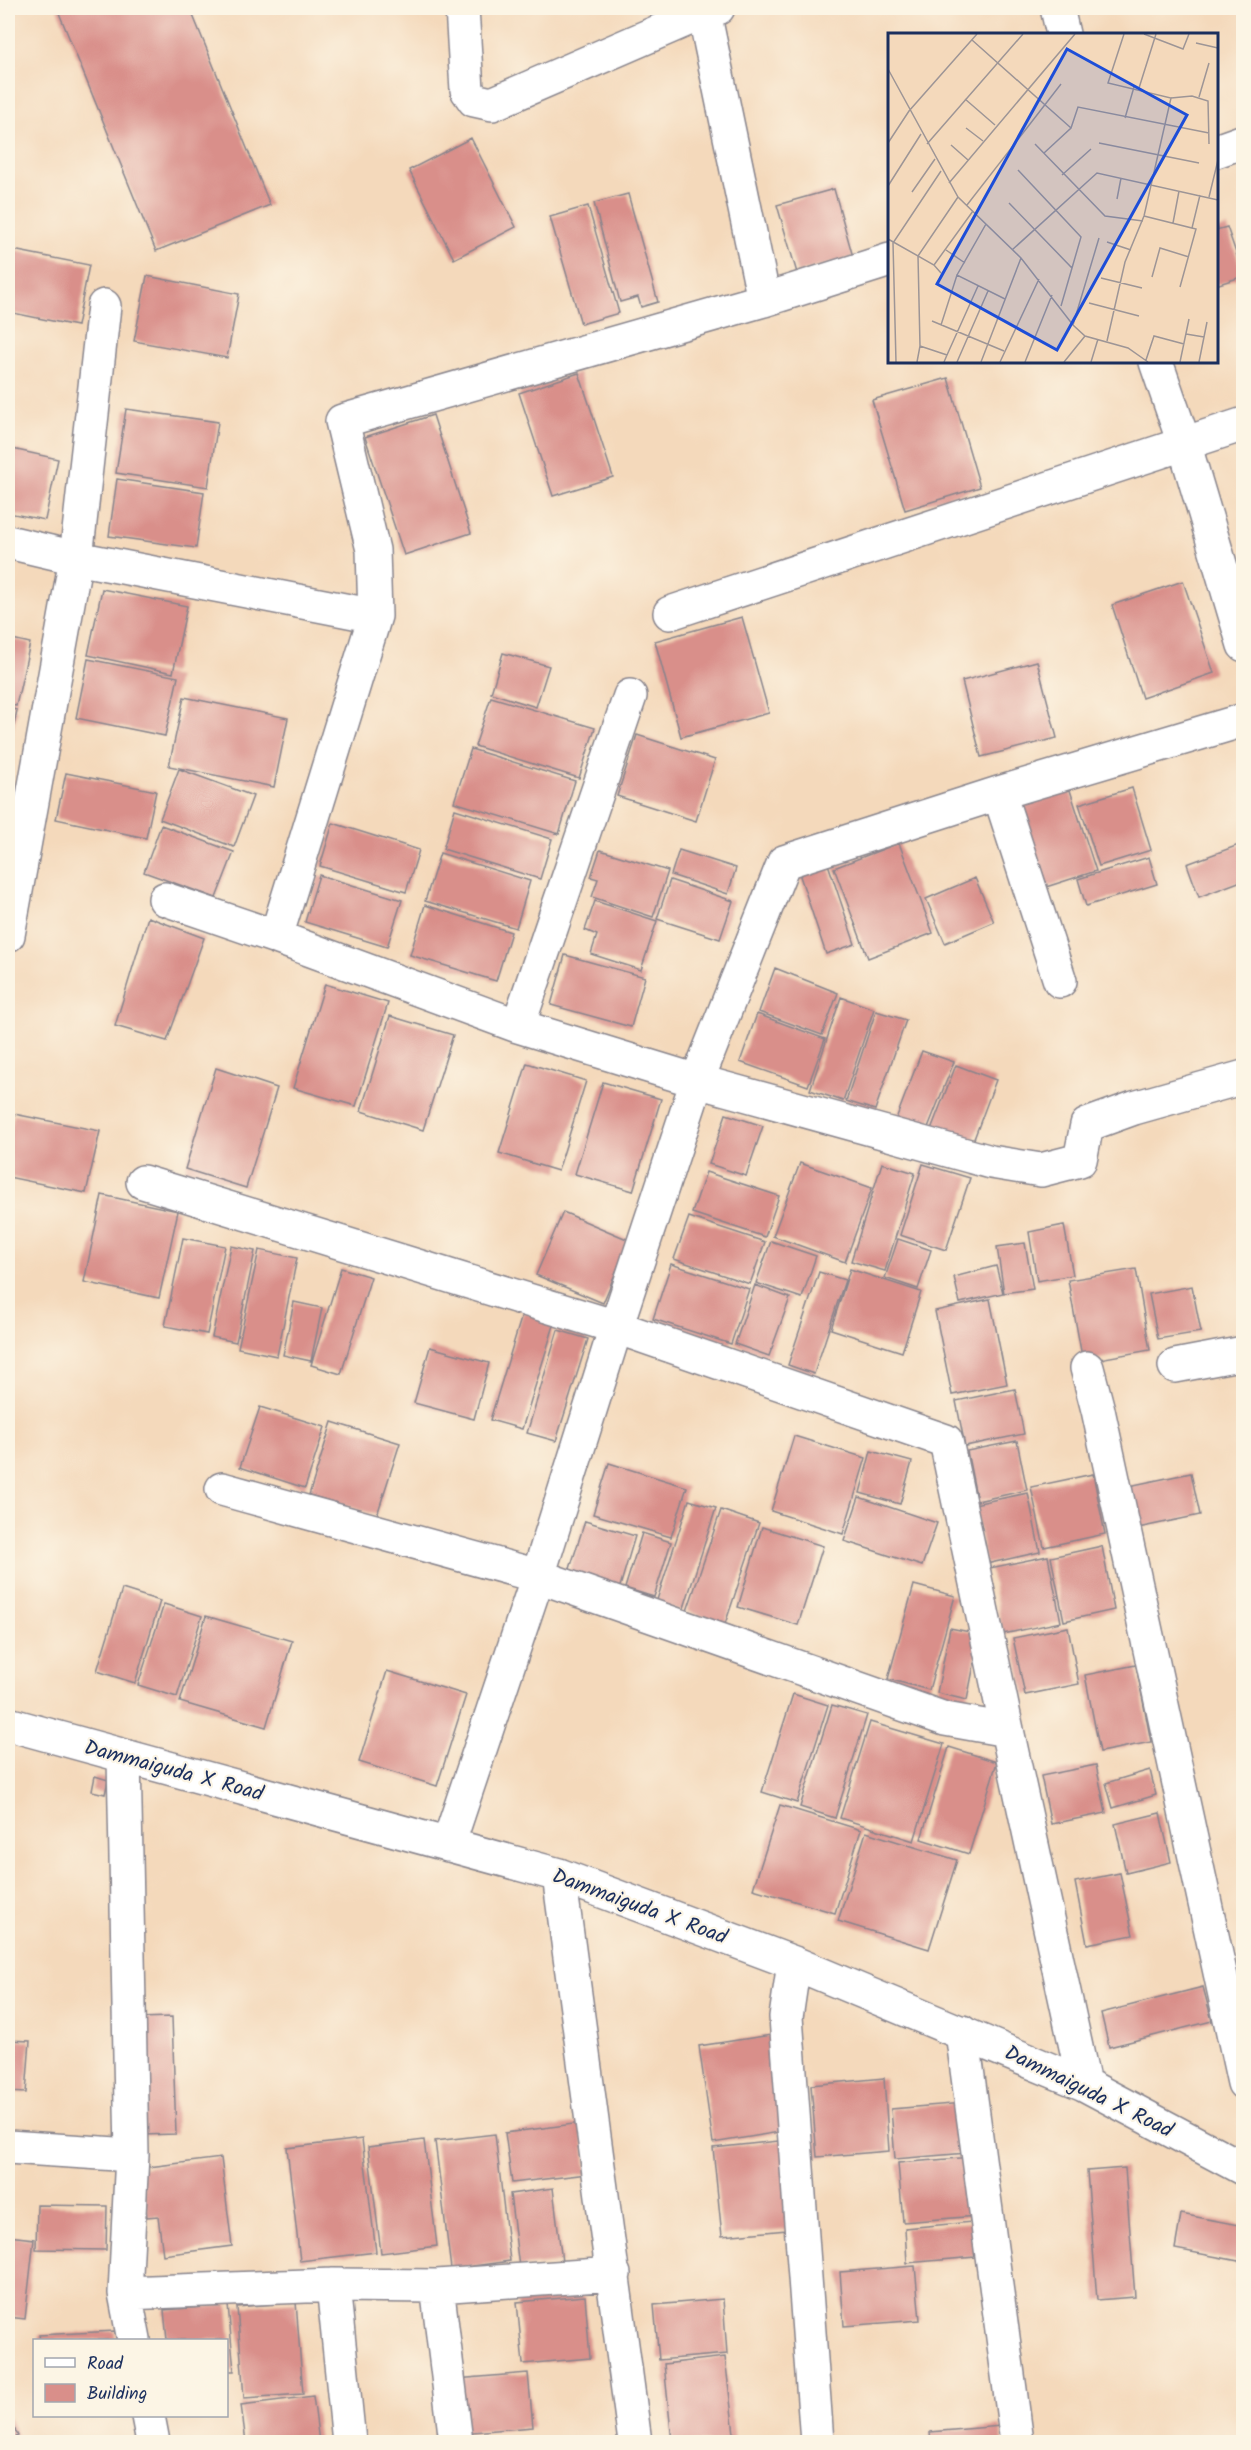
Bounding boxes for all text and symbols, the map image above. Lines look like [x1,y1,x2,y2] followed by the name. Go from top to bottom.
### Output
[888,33,1218,363] inset map
[80,1732,267,1811] street label: Dammaiguda X Road
[547,1860,732,1955] street label: Dammaiguda X Road
[998,2037,1179,2148] street label: Dammaiguda X Road
[33,2339,228,2417] legend
[87,2350,124,2379] text: Road
[87,2380,147,2409] text: Building

